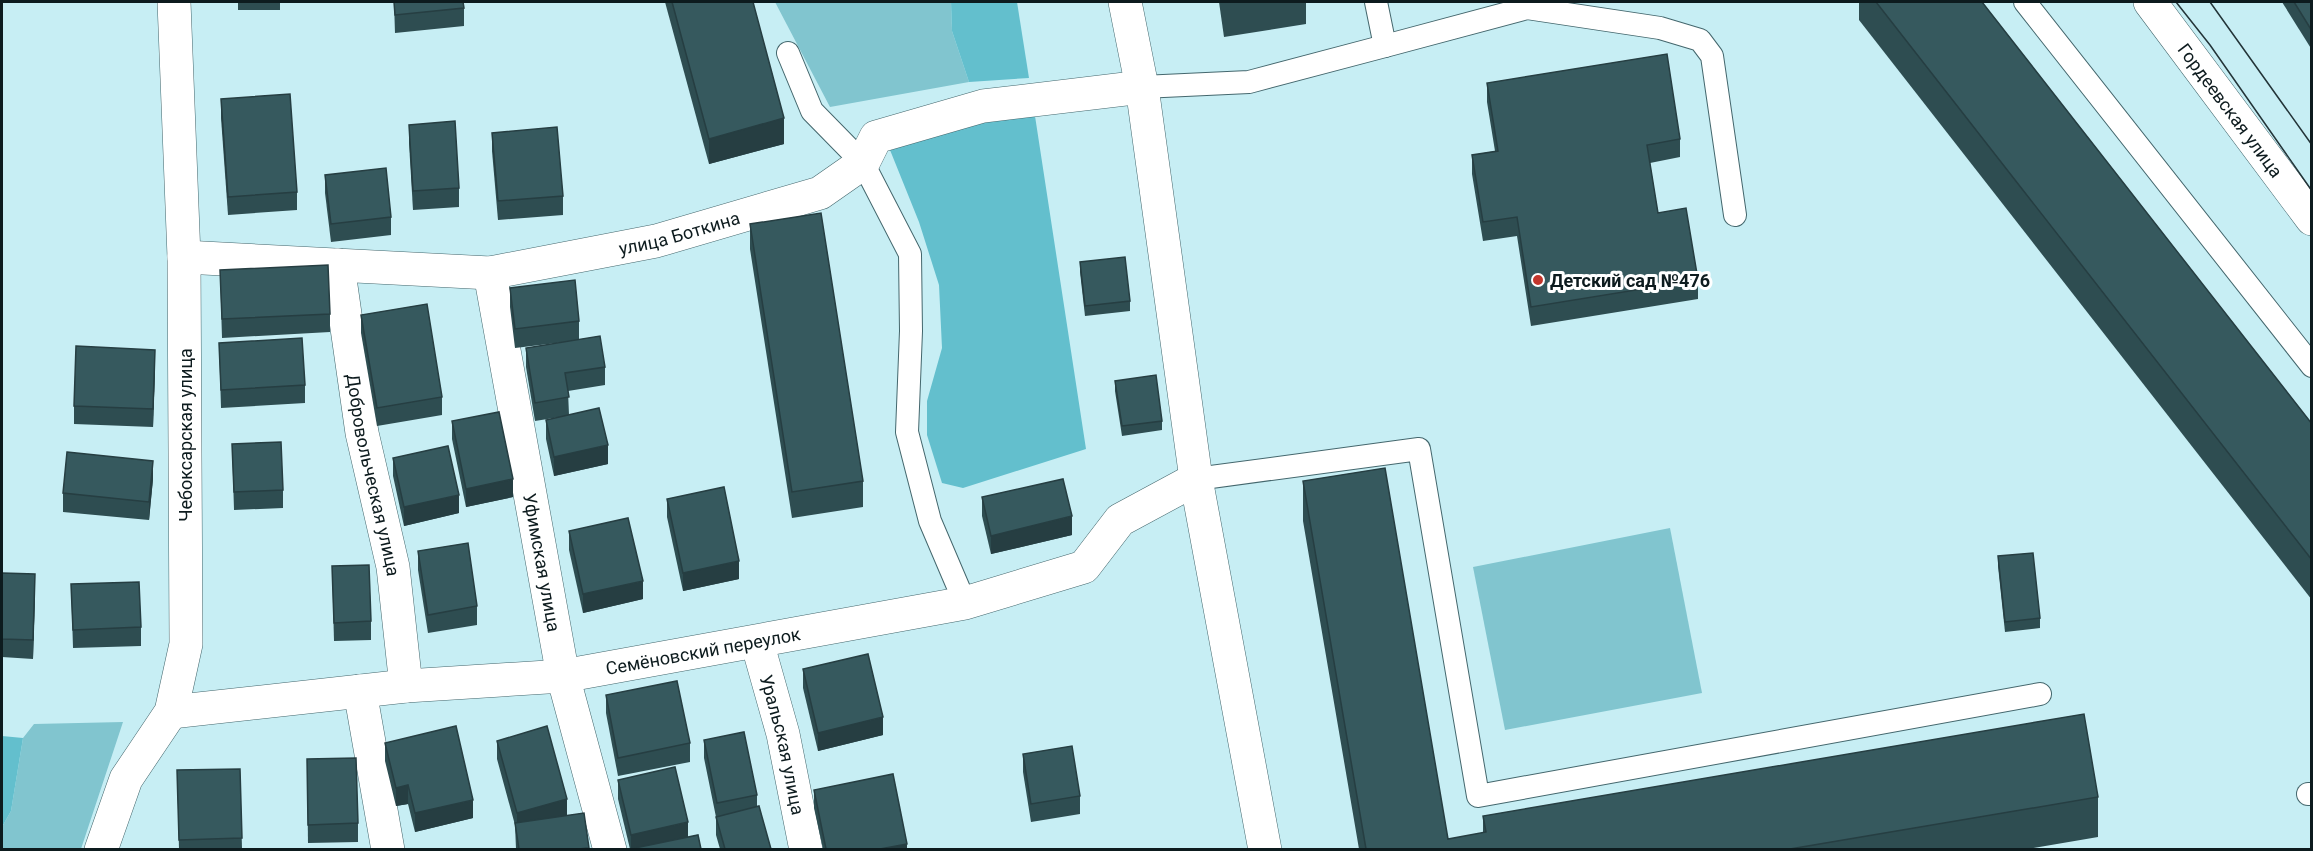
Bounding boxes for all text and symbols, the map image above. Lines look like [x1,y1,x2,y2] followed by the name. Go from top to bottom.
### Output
[2174,39,2288,181] street label: Гордеевская улица
[617,207,742,258] street label: улица Боткина
[1550,270,1710,291] place label: Детский сад №476
[1531,273,1545,287] marker: Детский сад №476
[175,348,196,522] street label: Чебоксарская улица
[343,372,404,577] street label: Добровольческая улица
[520,491,565,633] street label: Уфимская улица
[604,623,802,679] street label: Семёновский переулок
[756,672,809,817] street label: Уральская улица

